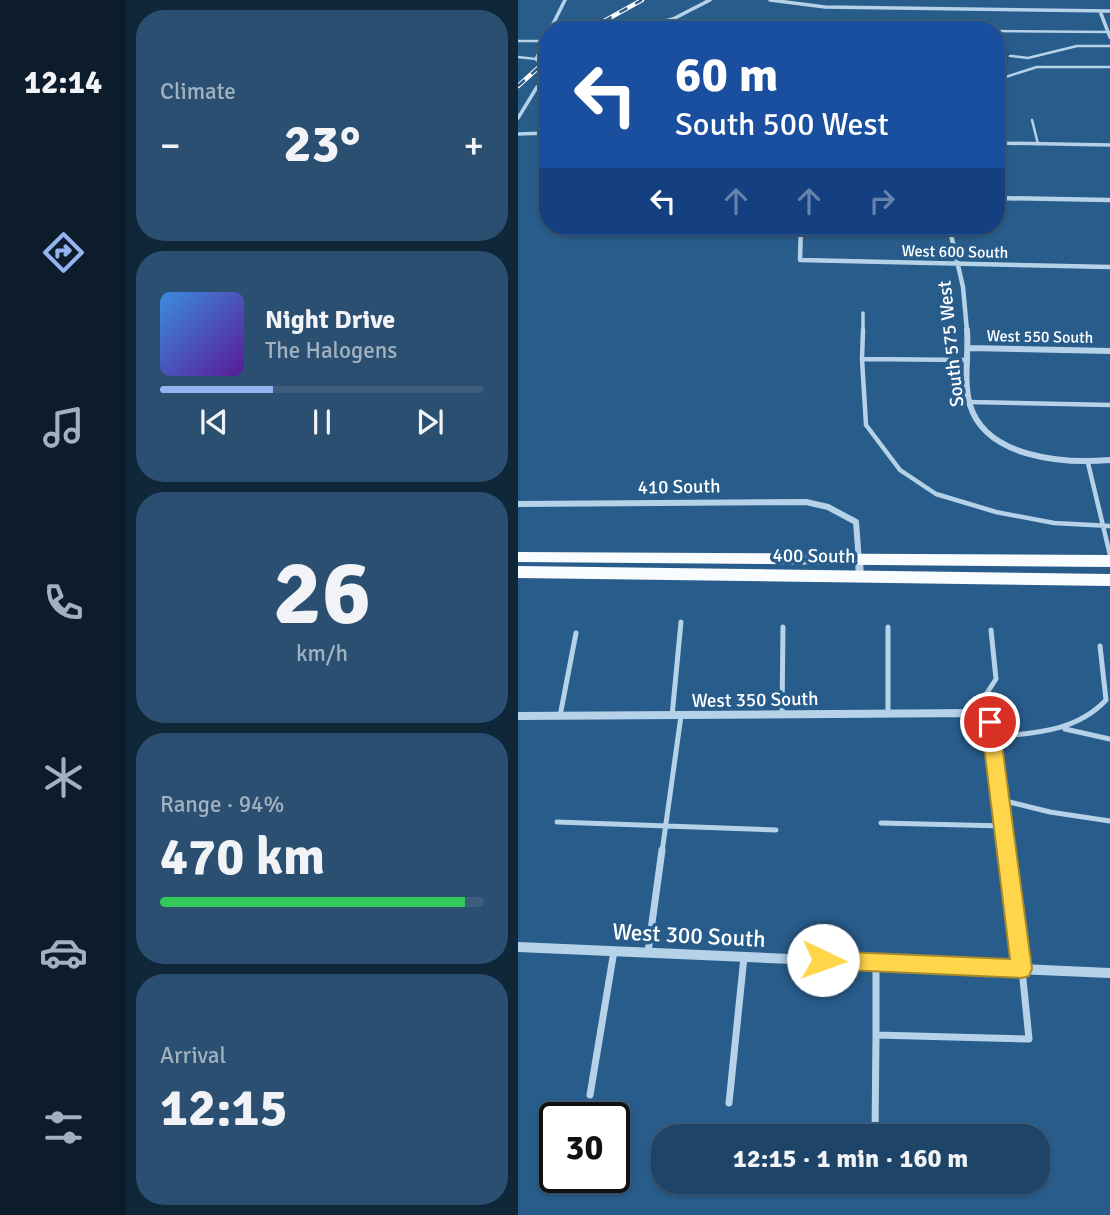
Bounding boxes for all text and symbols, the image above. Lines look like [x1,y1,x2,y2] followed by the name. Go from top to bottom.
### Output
[675,45,778,105] text: 60 m
[560,49,651,140] icon: left
[24,63,102,102] text: 12:14
[160,77,236,106] text: Climate
[675,105,889,144] text: South 500 West
[284,112,360,176] text: 23°
[160,122,181,169] text: −
[463,122,484,169] text: +
[644,182,682,220] icon: left
[717,182,755,220] icon: ahead
[790,182,828,220] icon: ahead
[863,182,901,220] icon: right
[39,228,88,277] icon: directions
[901,241,1009,263] street label: West 600 South
[932,279,970,408] street label: South 575 West
[265,304,395,336] text: Night Drive
[986,326,1094,348] street label: West 550 South
[265,336,397,365] text: The Halogens
[39,403,88,452] icon: music
[195,403,233,441] icon: previous
[303,403,341,441] icon: pause
[411,403,449,441] icon: next
[637,474,721,500] street label: 410 South
[273,537,371,650] text: 26
[772,543,856,569] street label: 400 South
[39,578,88,627] icon: phone
[296,639,348,668] text: km/h
[691,687,819,713] street label: West 350 South
[960,692,1020,752] pin
[971,703,1009,741] icon: arrive
[39,753,88,802] icon: climate
[160,790,284,819] text: Range · 94%
[160,825,325,889] text: 470 km
[612,917,766,954] street label: West 300 South
[786,923,860,997] position arrow
[39,928,88,977] icon: car
[160,1041,226,1070] text: Arrival
[160,1076,288,1140] text: 12:15
[539,1102,630,1193] speed limit sign: 30
[39,1103,88,1152] icon: filters
[733,1143,968,1175] text: 12:15 · 1 min · 160 m

